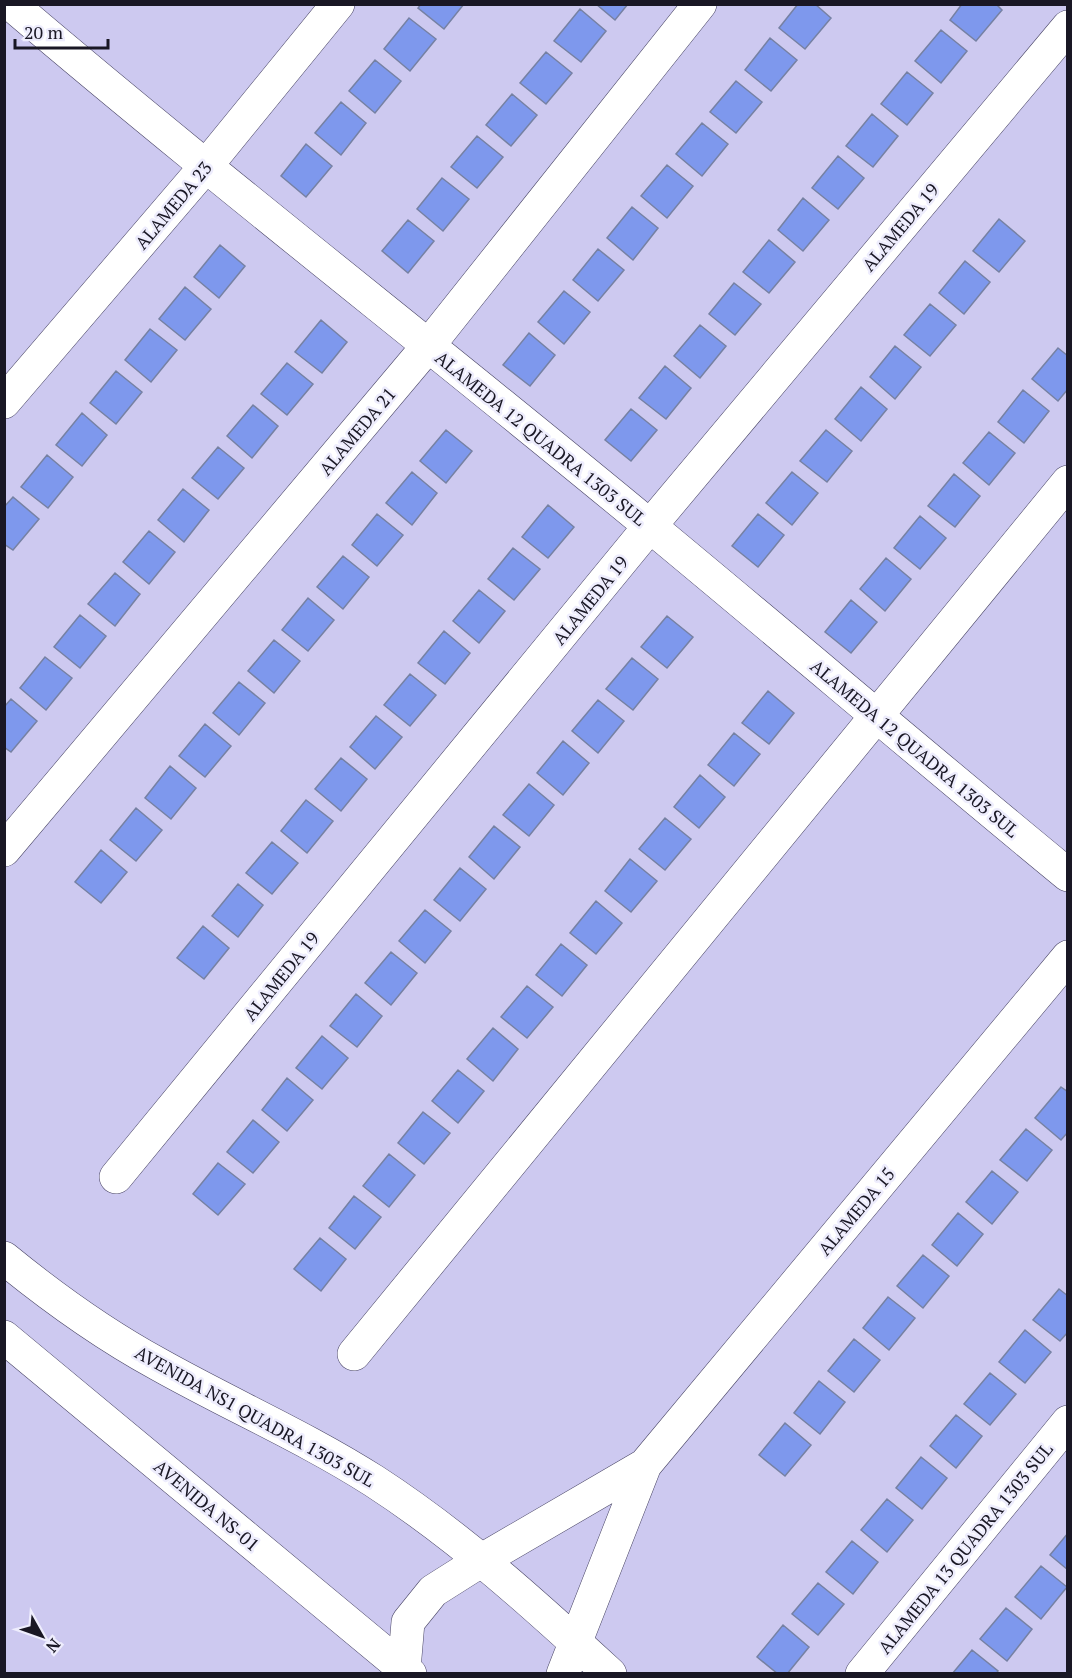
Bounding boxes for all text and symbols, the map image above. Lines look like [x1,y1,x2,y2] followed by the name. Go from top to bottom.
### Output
[15,12,108,50] scale bar
[24,20,64,44] text: 20 m
[129,156,217,254] street label: ALAMEDA 23
[856,178,944,276] street label: ALAMEDA 19
[431,345,652,531] street label: ALAMEDA 12 QUADRA 1303 SUL
[313,382,401,480] street label: ALAMEDA 21
[547,551,633,649] street label: ALAMEDA 19
[806,654,1024,842] street label: ALAMEDA 12 QUADRA 1303 SUL
[238,927,324,1025] street label: ALAMEDA 19
[812,1162,900,1260] street label: ALAMEDA 15
[131,1340,379,1492] street label: AVENIDA NS1 QUADRA 1303 SUL
[872,1437,1058,1658] street label: ALAMEDA 13 QUADRA 1303 SUL
[149,1454,265,1556] street label: AVENIDA NS-01
[12,1606,72,1666] north arrow
[41,1634,66,1657] text: N

